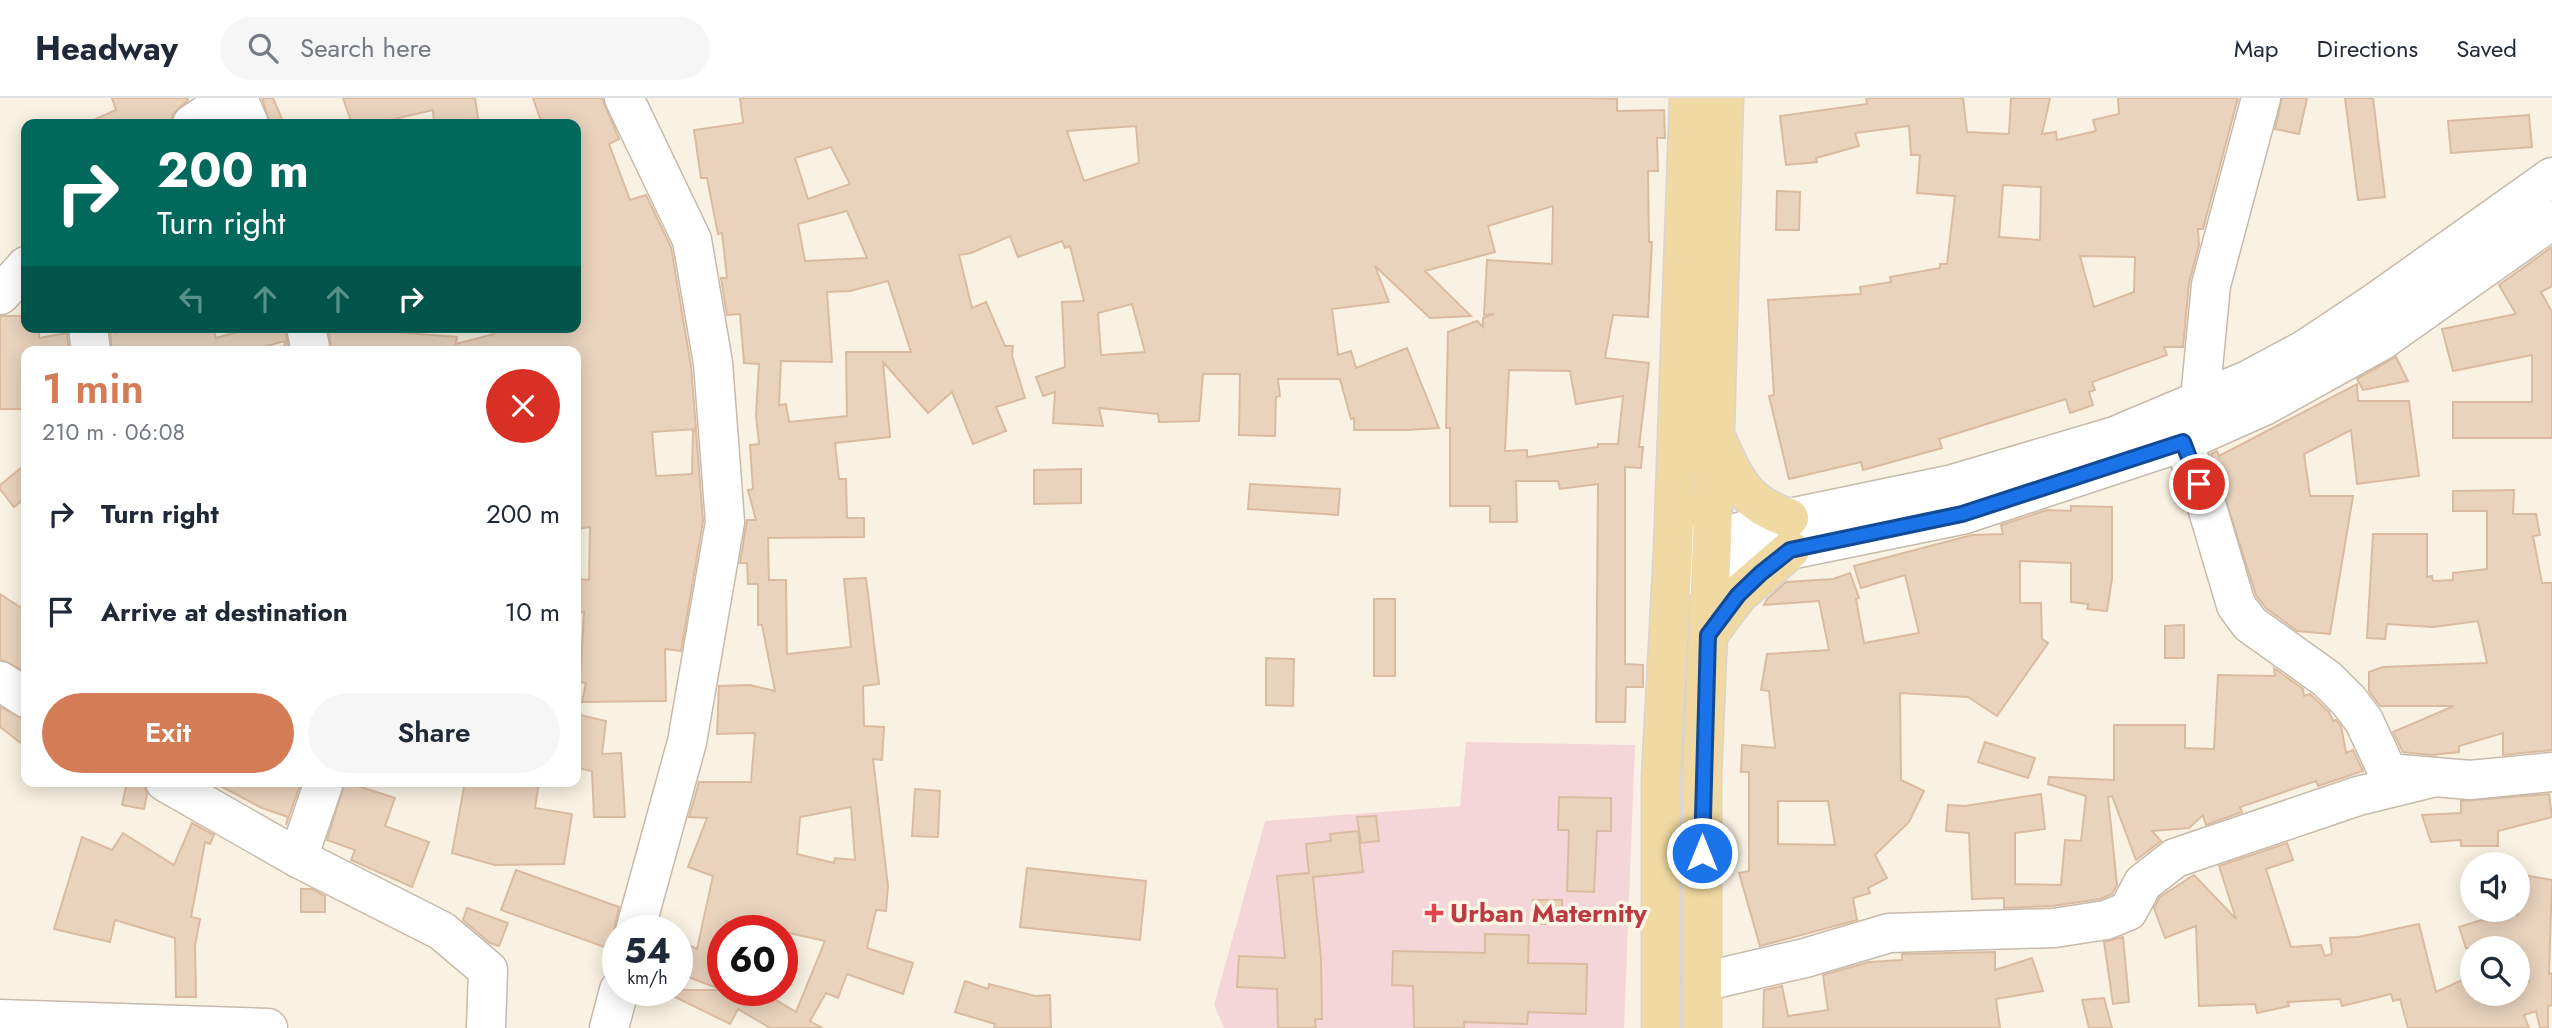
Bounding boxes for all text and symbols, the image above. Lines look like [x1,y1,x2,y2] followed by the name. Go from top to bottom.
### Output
[220,17,710,80] search box
[35,25,178,72] text: Headway
[244,29,282,67] icon: search
[300,29,431,67] text: Search here
[2234,31,2279,66] text: Map
[2317,31,2418,66] text: Directions
[2456,31,2517,66] text: Saved
[157,135,309,205] text: 200 m
[42,147,133,238] icon: right
[157,200,286,246] text: Turn right
[173,280,211,318] icon: left
[246,280,284,318] icon: ahead
[319,280,357,318] icon: ahead
[392,280,430,318] icon: right
[42,358,144,419] text: 1 min
[486,369,560,443] button: close
[42,415,185,449] text: 210 m · 06:08
[2169,454,2229,514] pin
[2180,465,2218,503] icon: arrive
[42,495,80,533] icon: right
[101,495,219,533] text: Turn right
[486,495,560,533] text: 200 m
[42,593,80,631] icon: arrive
[101,593,348,631] text: Arrive at destination
[505,593,560,631] text: 10 m
[42,693,294,773] button: Exit
[308,693,560,773] button: Share
[1665,816,1739,890] position arrow
[2460,852,2530,1006] map controls
[2460,852,2530,922] button: sound
[1450,894,1647,932] place label: Urban Maternity
[1424,903,1444,923] marker: Urban Maternity
[707,915,798,1006] speed limit sign: 60
[624,926,671,976] text: 54
[2460,936,2530,1006] button: search
[627,965,668,991] text: km/h

